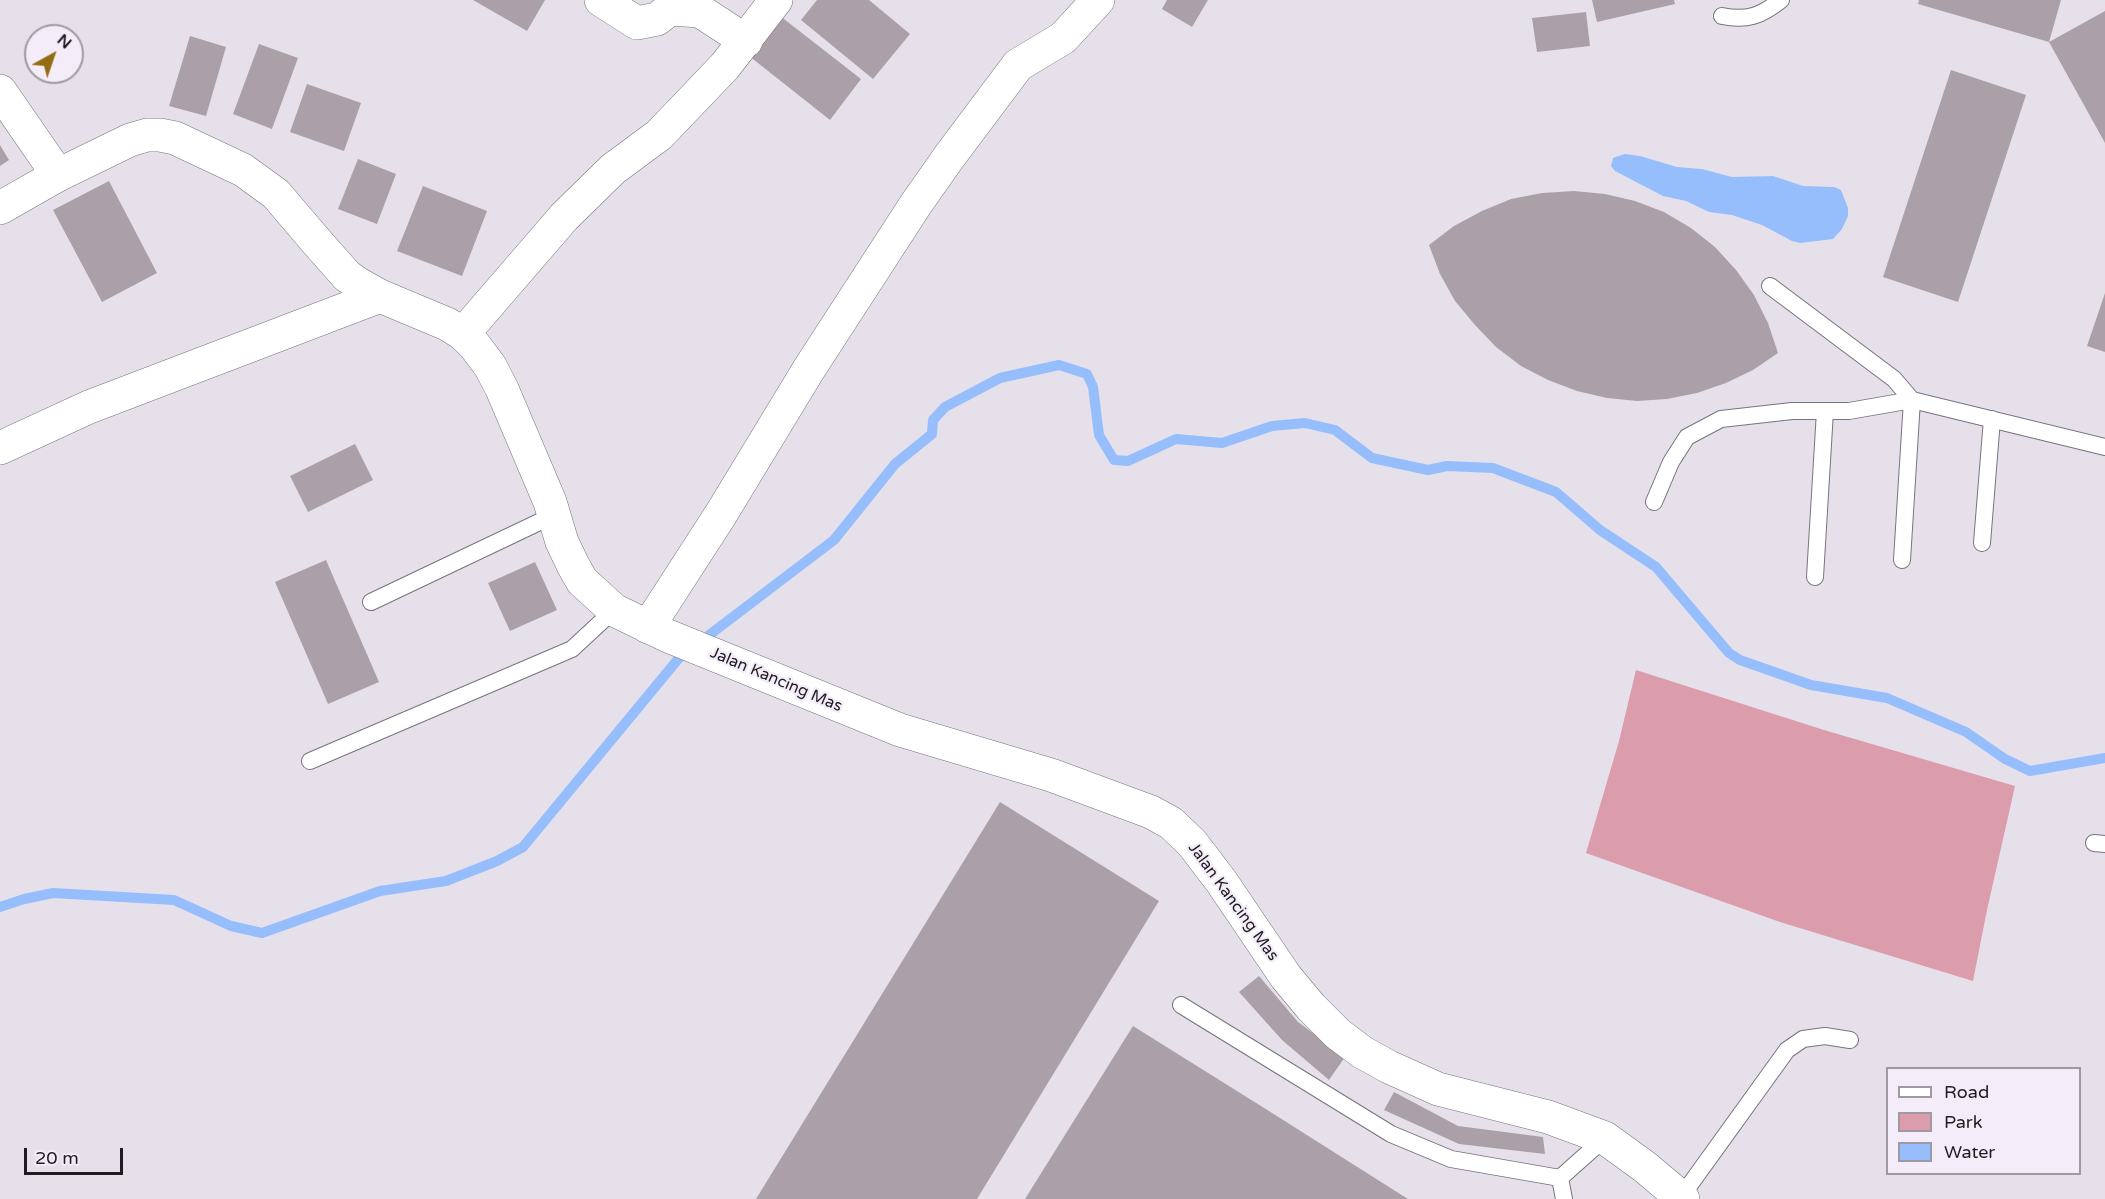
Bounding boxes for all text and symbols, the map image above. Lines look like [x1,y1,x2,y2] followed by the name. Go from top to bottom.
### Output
[24,24,84,84] north arrow
[53,30,76,54] text: N
[707,644,845,716] street label: Jalan Kancing Mas
[1184,839,1282,965] street label: Jalan Kancing Mas
[1886,1067,2081,1175] legend
[1944,1081,1989,1103] text: Road
[1944,1111,1982,1133] text: Park
[27,1136,126,1174] scale bar
[1944,1141,1995,1163] text: Water
[35,1147,79,1169] text: 20 m

